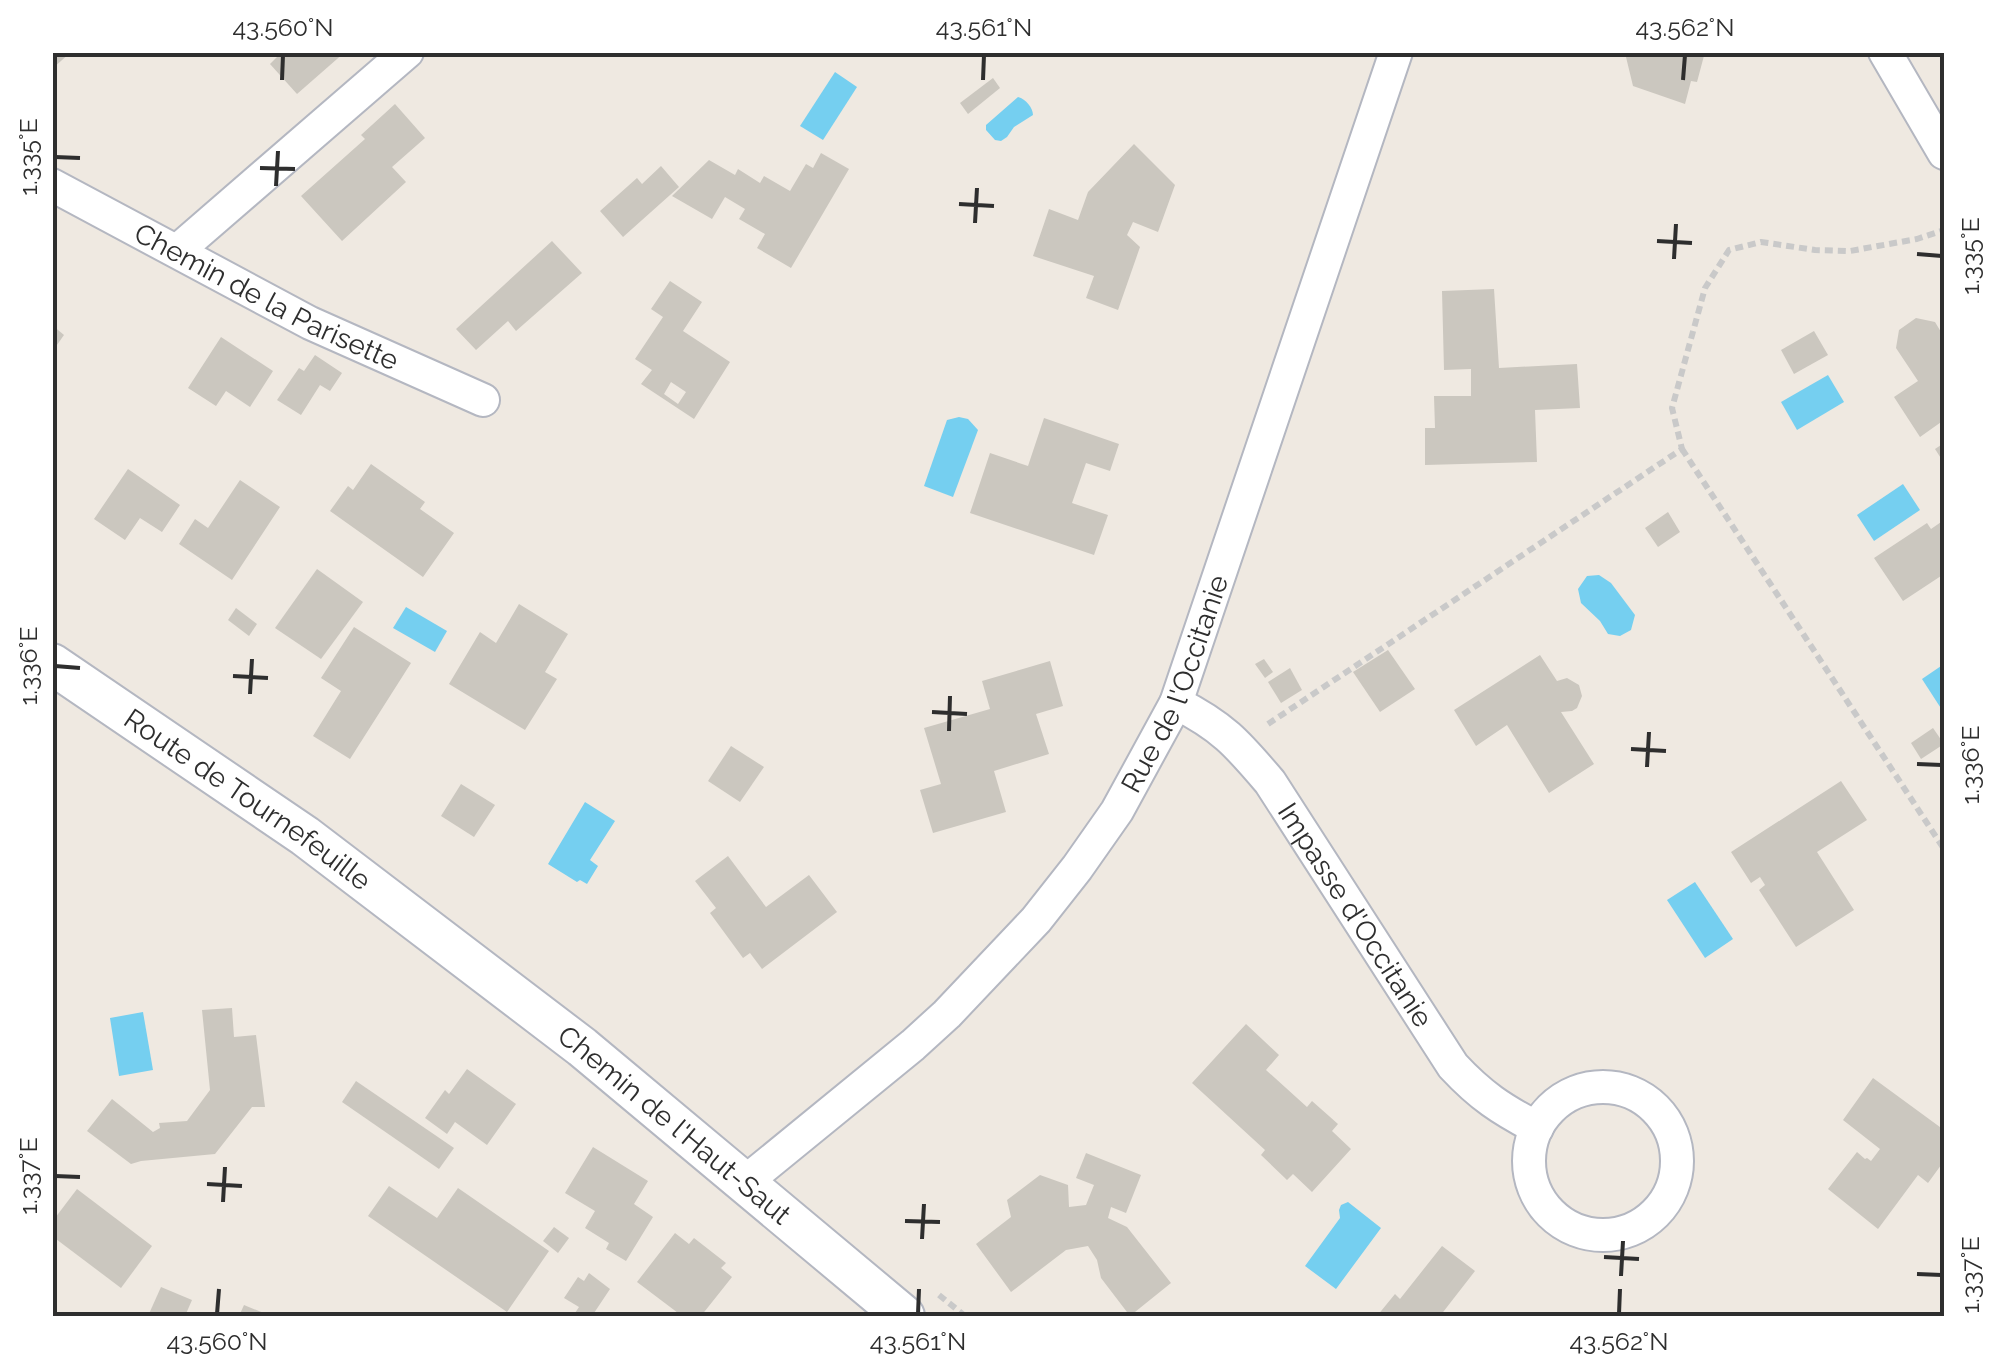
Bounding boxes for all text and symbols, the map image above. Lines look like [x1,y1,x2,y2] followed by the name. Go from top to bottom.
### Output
[232,12,334,42] text: 43.560°N
[936,12,1032,42] text: 43.561°N
[1635,12,1735,42] text: 43.562°N
[13,118,43,196] text: 1.335°E
[129,216,403,377] street label: Chemin de la Parisette
[1955,217,1985,295] text: 1.335°E
[1114,571,1235,798] street label: Rue de l'Occitanie
[13,626,43,706] text: 1.336°E
[118,702,377,897] street label: Route de Tournefeuille
[1955,725,1985,805] text: 1.336°E
[1271,797,1439,1033] street label: Impasse d'Occitanie
[551,1019,798,1232] street label: Chemin de l'Haut-Saut
[13,1137,43,1215] text: 1.337°E
[1955,1236,1985,1314] text: 1.337°E
[166,1326,268,1356] text: 43.560°N
[870,1326,966,1356] text: 43.561°N
[1569,1326,1669,1356] text: 43.562°N

